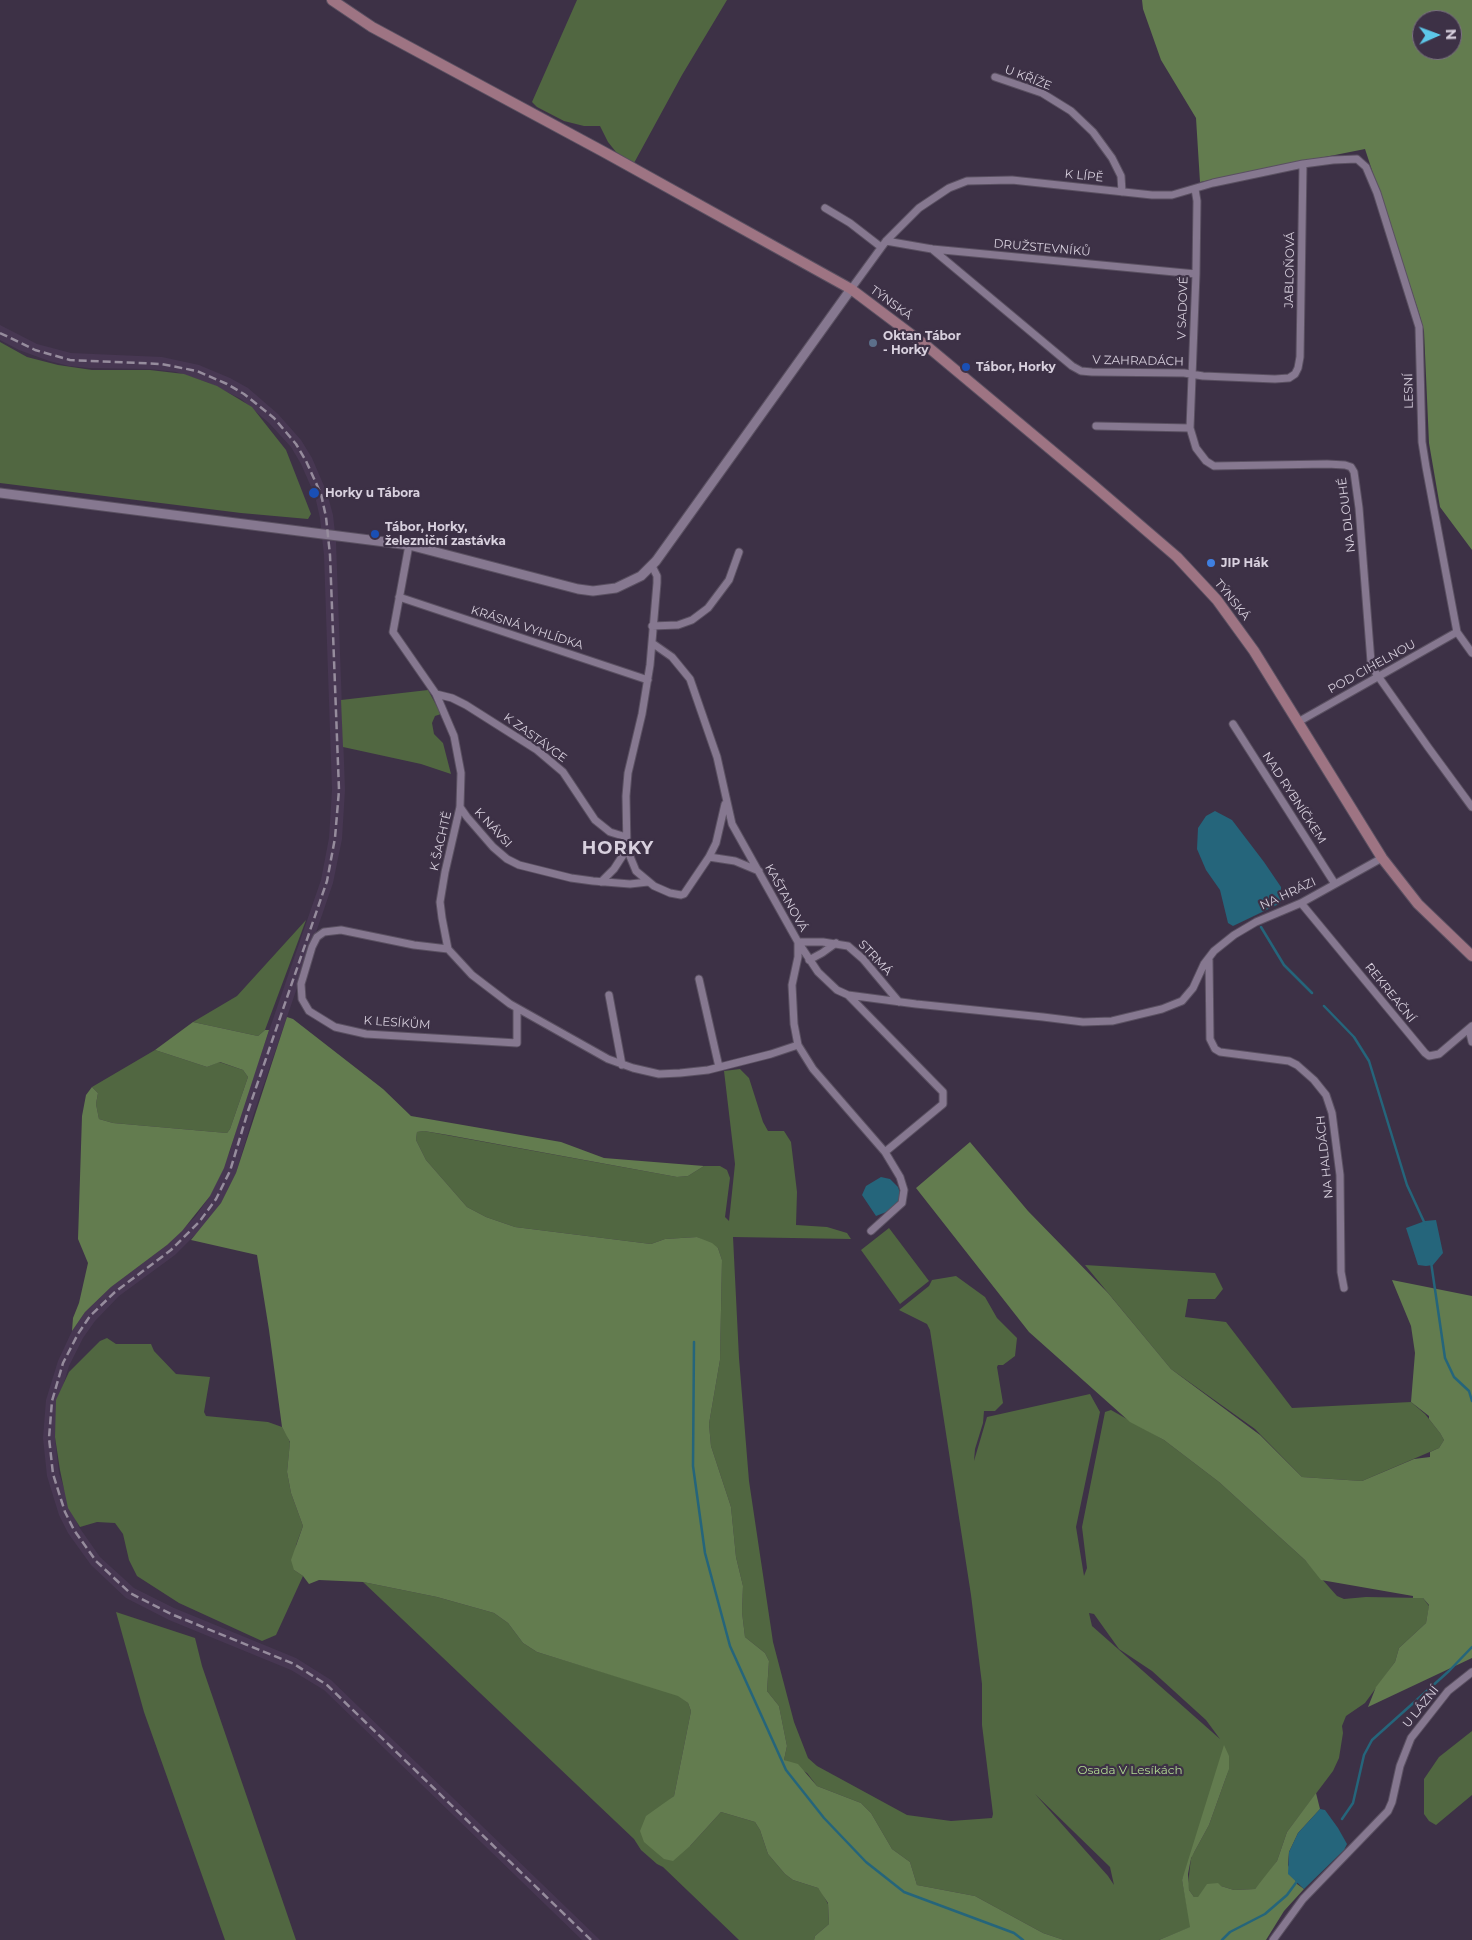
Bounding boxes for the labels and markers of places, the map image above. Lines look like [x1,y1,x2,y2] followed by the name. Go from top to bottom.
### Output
[883,329,961,357] place label: Oktan Tábor - Horky
[867,337,879,349] marker: Oktan Tábor - Horky
[976,360,1056,374] place label: Tábor, Horky
[960,361,972,373] marker: Tábor, Horky
[307,486,321,500] marker: Horky u Tábora
[325,486,420,500] place label: Horky u Tábora
[385,520,506,548] place label: Tábor, Horky, železniční zastávka
[369,528,381,540] marker: Tábor, Horky, železniční zastávka
[1221,556,1269,570] place label: JIP Hák
[1205,557,1217,569] marker: JIP Hák

